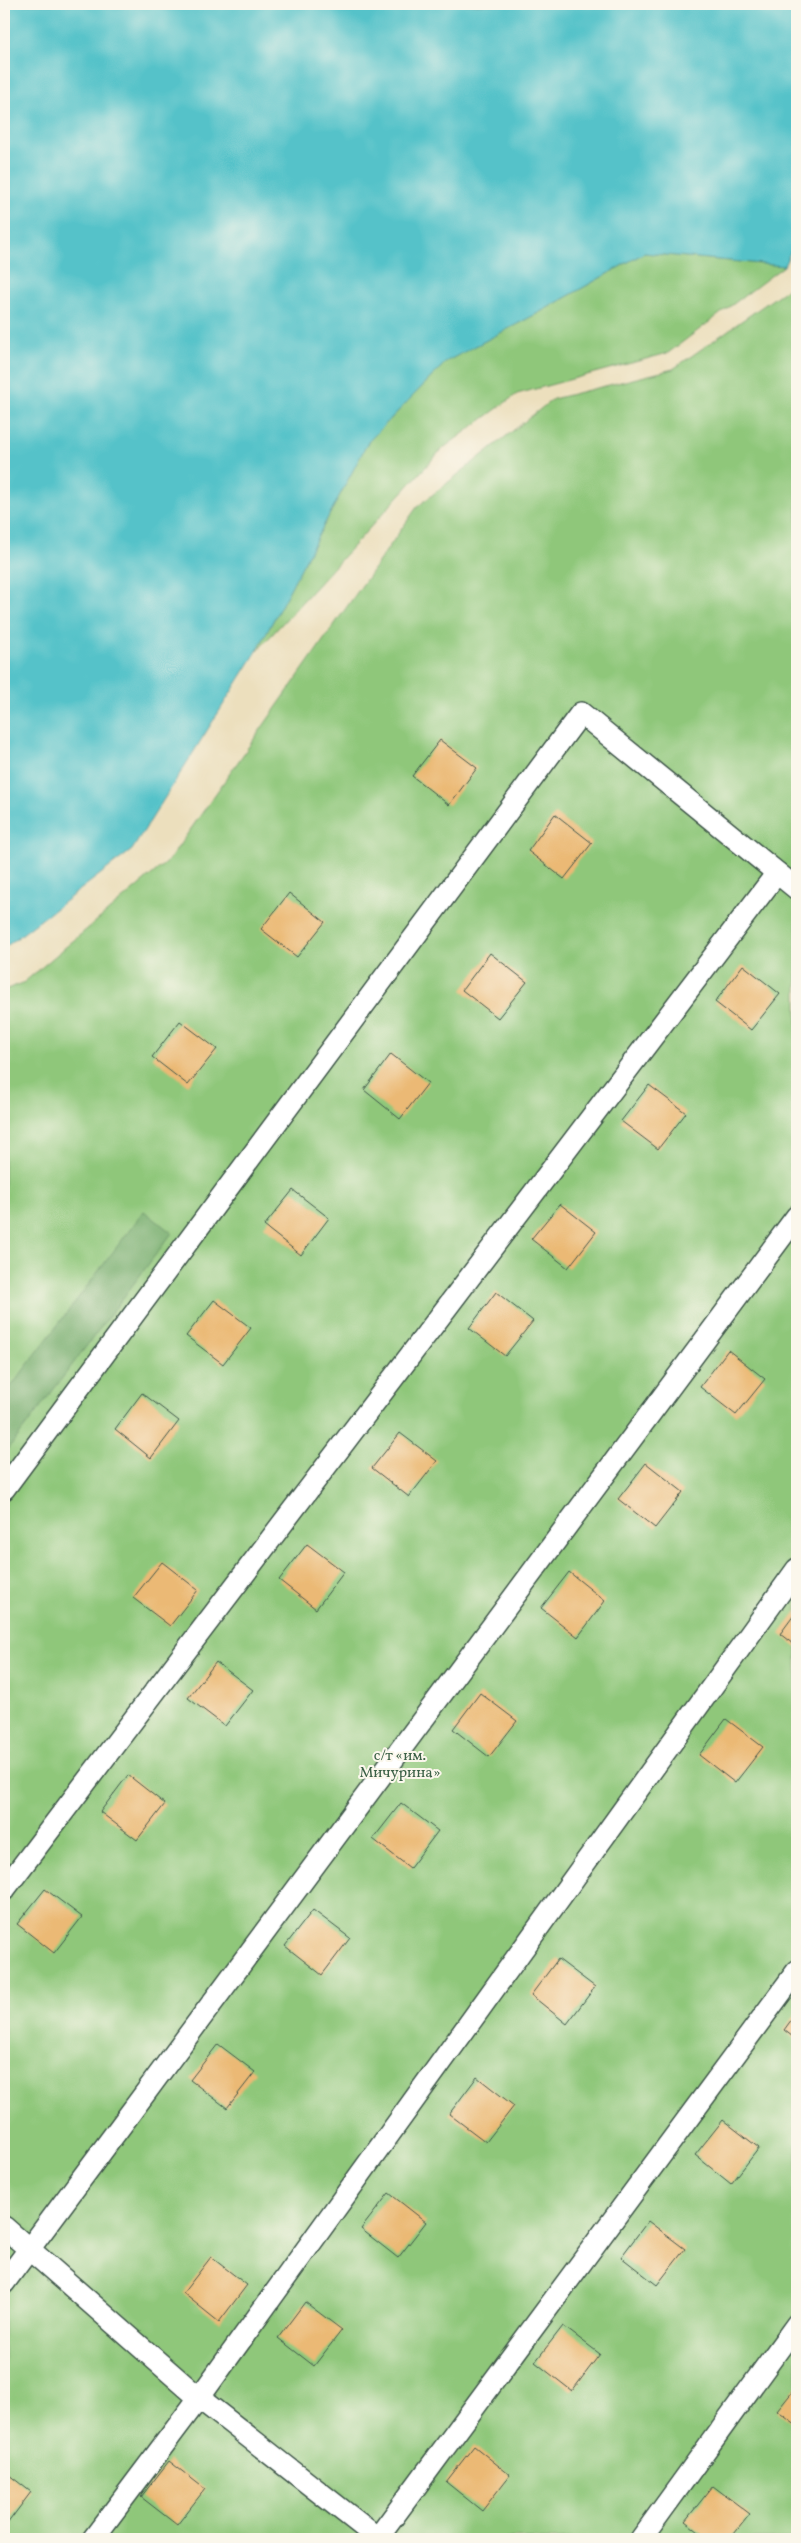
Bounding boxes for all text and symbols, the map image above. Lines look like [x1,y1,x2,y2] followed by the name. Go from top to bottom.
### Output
[359,1746,441,1784] park label: с/т «им. Мичурина»

